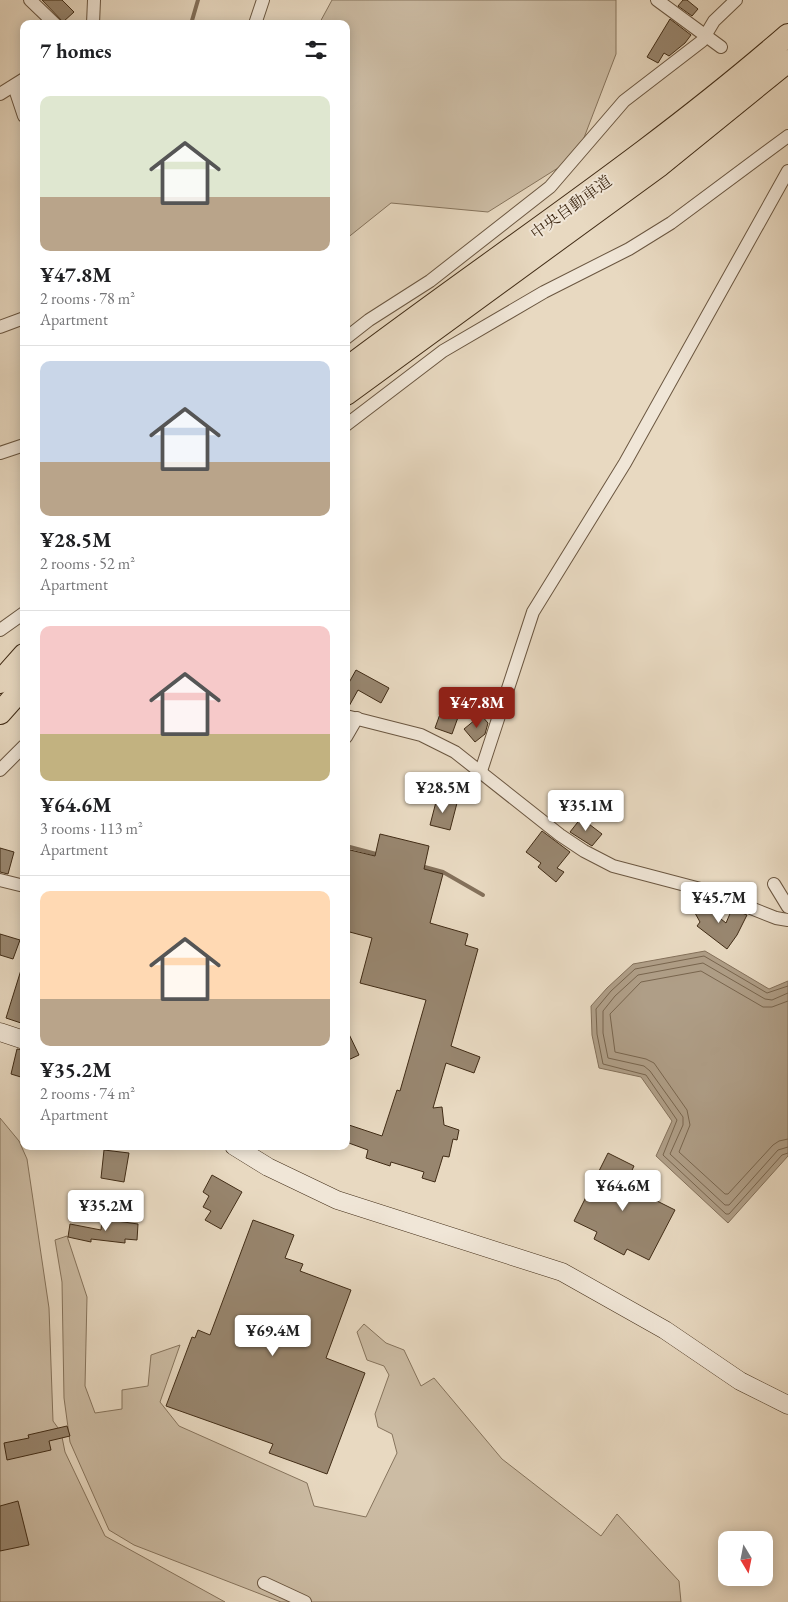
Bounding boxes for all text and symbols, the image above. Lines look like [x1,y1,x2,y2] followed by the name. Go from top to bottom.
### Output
[302,36,330,64] icon: filters
[40,37,112,64] text: 7 homes
[140,128,230,218] icon: home
[526,170,616,244] street label: 中央自動車道
[40,261,111,288] text: ¥47.8M
[40,288,135,309] text: 2 rooms · 78 m²
[40,309,108,330] text: Apartment
[140,394,230,484] icon: home
[40,526,111,553] text: ¥28.5M
[40,553,135,574] text: 2 rooms · 52 m²
[40,574,108,595] text: Apartment
[140,659,230,749] icon: home
[436,686,518,729] pin: ¥47.8M
[450,692,504,713] text: ¥47.8M
[402,772,484,814] pin: ¥28.5M
[416,777,470,798] text: ¥28.5M
[545,790,627,832] pin: ¥35.1M
[40,791,111,818] text: ¥64.6M
[559,795,613,816] text: ¥35.1M
[40,818,143,839] text: 3 rooms · 113 m²
[40,839,108,860] text: Apartment
[678,882,760,924] pin: ¥45.7M
[692,887,746,908] text: ¥45.7M
[140,924,230,1014] icon: home
[40,1056,111,1083] text: ¥35.2M
[40,1083,135,1104] text: 2 rooms · 74 m²
[40,1104,108,1125] text: Apartment
[582,1170,664,1212] pin: ¥64.6M
[596,1175,650,1196] text: ¥64.6M
[65,1190,147,1232] pin: ¥35.2M
[79,1195,133,1216] text: ¥35.2M
[232,1314,314,1357] pin: ¥69.4M
[246,1320,300,1341] text: ¥69.4M
[718,1531,772,1586] north arrow
[718,1531,773,1586] map controls

